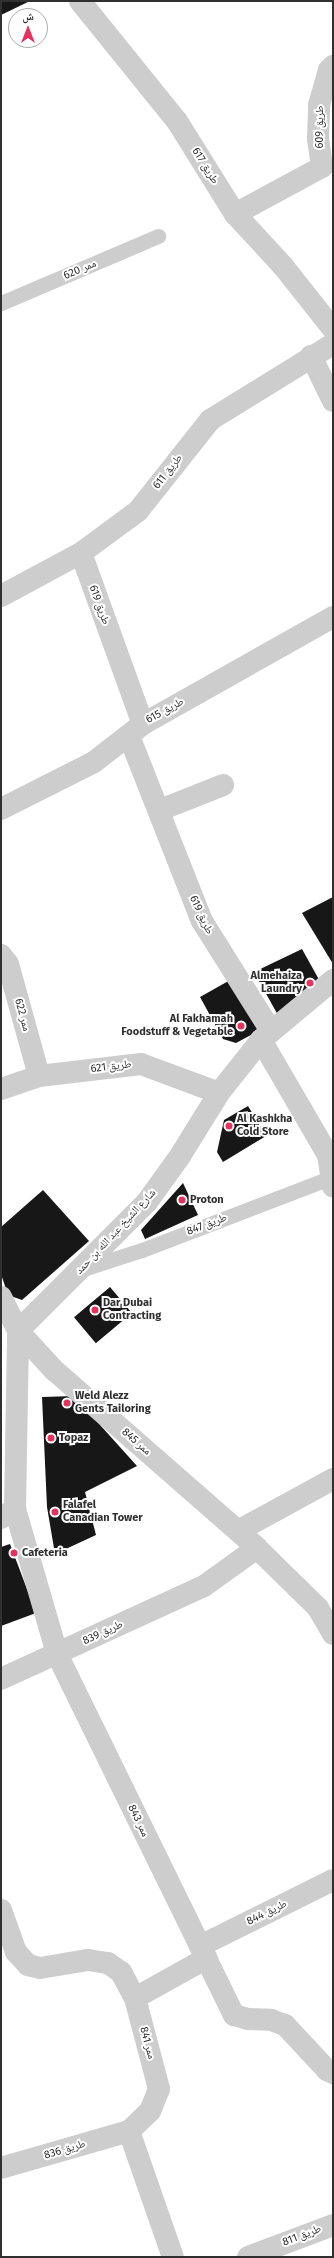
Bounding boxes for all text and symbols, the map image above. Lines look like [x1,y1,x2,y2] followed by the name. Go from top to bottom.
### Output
[8,8,48,48] north arrow
[22,10,34,23] text: ش
[313,105,327,149] street label: طريق 609
[189,145,221,187] street label: طريق 617
[62,257,98,283] street label: ممر 620
[150,452,186,492] street label: طريق 611
[86,583,112,627] street label: طريق 619
[144,695,186,727] street label: طريق 615
[186,893,216,937] street label: طريق 619
[250,970,302,996] place label: Almehaiza Laundry
[305,978,315,988] marker: Almehaiza Laundry
[11,997,33,1033] street label: ممر 622
[121,1013,233,1039] place label: Al Fakhamah Foodstuff & Vegetable
[236,1021,246,1031] marker: Al Fakhamah Foodstuff & Vegetable
[90,1058,132,1076] street label: طريق 621
[237,1113,292,1139] place label: Al Kashkha Cold Store
[224,1121,234,1131] marker: Al Kashkha Cold Store
[73,1187,159,1277] street label: شارع الشيخ عبد الله بن حمد
[190,1193,224,1207] place label: Proton
[177,1195,187,1205] marker: Proton
[185,1211,229,1239] street label: طريق 847
[103,1297,161,1323] place label: Dar Dubai Contracting
[90,1305,100,1315] marker: Dar Dubai Contracting
[75,1390,151,1416] place label: Weld Alezz Gents Tailoring
[62,1398,72,1408] marker: Weld Alezz Gents Tailoring
[119,1426,153,1458] street label: ممر 845
[59,1431,88,1445] place label: Topaz
[46,1433,56,1443] marker: Topaz
[63,1499,143,1525] place label: Falafel Canadian Tower
[50,1507,60,1517] marker: Falafel Canadian Tower
[22,1546,68,1560] place label: Cafeteria
[9,1548,19,1558] marker: Cafeteria
[81,1618,125,1648] street label: طريق 839
[125,1803,151,1839] street label: ممر 843
[245,1898,289,1928] street label: طريق 844
[136,2025,158,2061] street label: ممر 841
[43,2137,87,2163] street label: طريق 836
[281,2223,323,2249] street label: طريق 811

